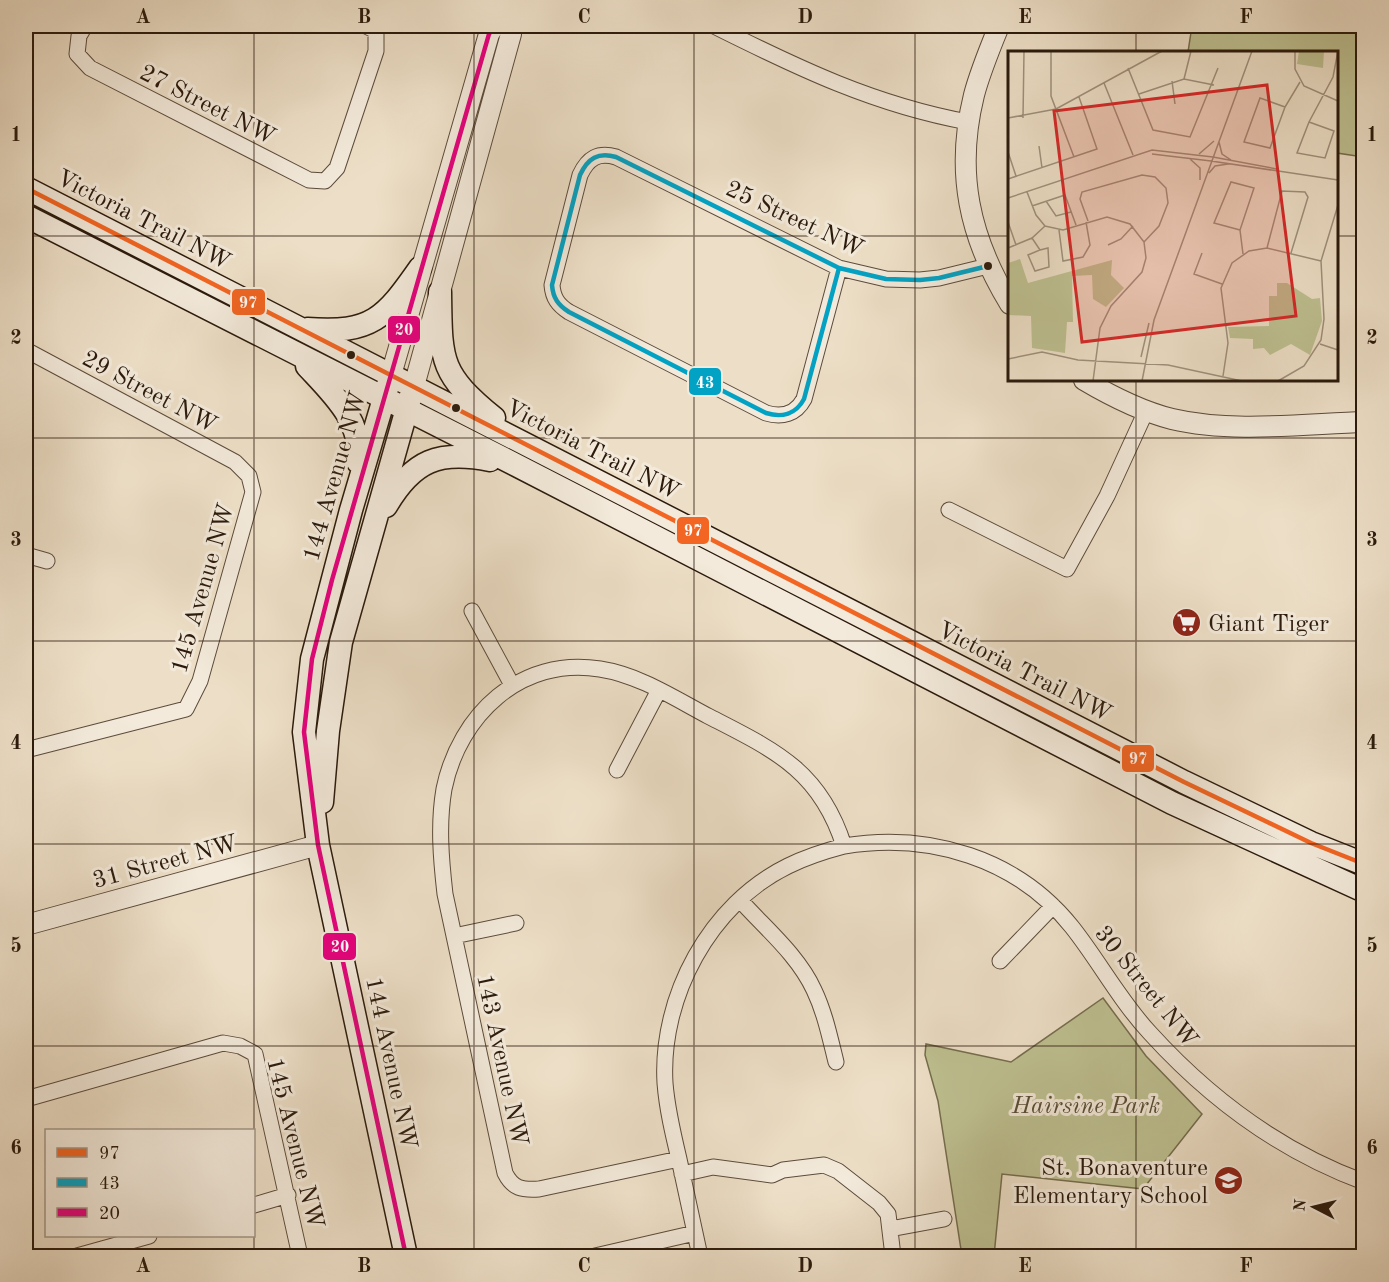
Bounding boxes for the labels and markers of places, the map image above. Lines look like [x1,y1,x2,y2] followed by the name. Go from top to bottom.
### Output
[982,260,994,272] unlabelled marker
[345,349,357,361] unlabelled marker
[450,402,462,414] unlabelled marker
[1171,607,1203,639] supermarket icon: Giant Tiger
[1208,613,1329,637] place label: Giant Tiger
[1013,1157,1208,1209] place label: St. Bonaventure Elementary School
[1213,1165,1245,1197] school or university icon: St. Bonaventure Elementary School

